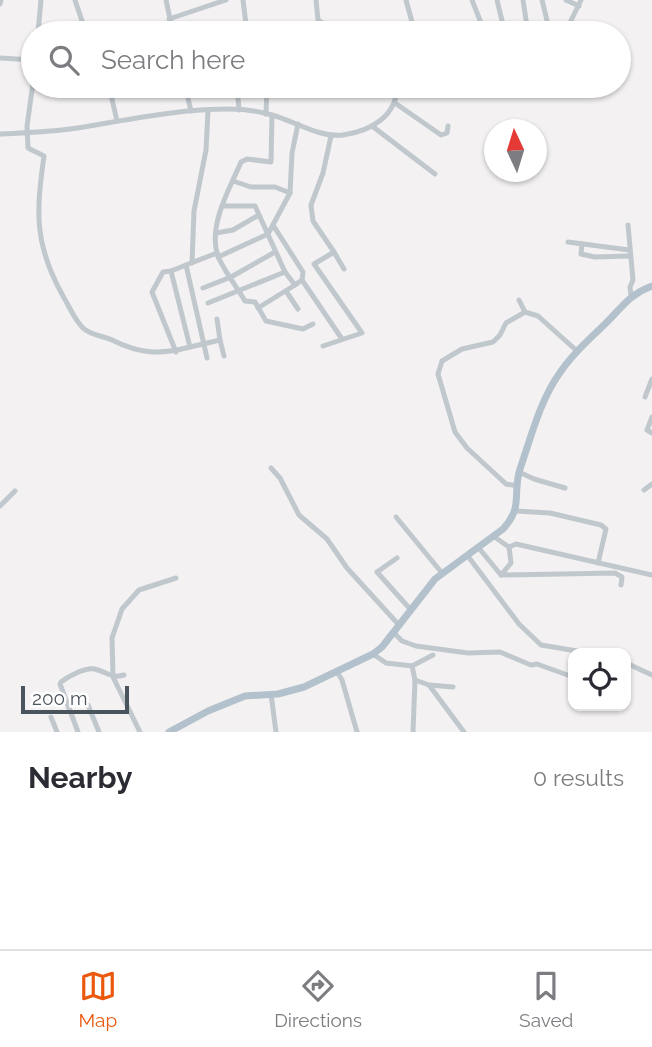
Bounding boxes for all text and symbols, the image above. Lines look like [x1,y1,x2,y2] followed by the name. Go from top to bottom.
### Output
[21,21,631,98] search box
[45,41,83,79] icon: search
[101,45,245,75] text: Search here
[484,119,547,182] north arrow
[568,648,631,711] map controls
[568,648,631,711] button: locate
[21,683,130,715] scale bar
[32,687,87,709] text: 200 m
[28,760,132,795] text: Nearby
[533,764,624,791] text: 0 results
[79,967,117,1031] tab: Map
[274,967,362,1031] tab: Directions
[519,967,573,1031] tab: Saved

